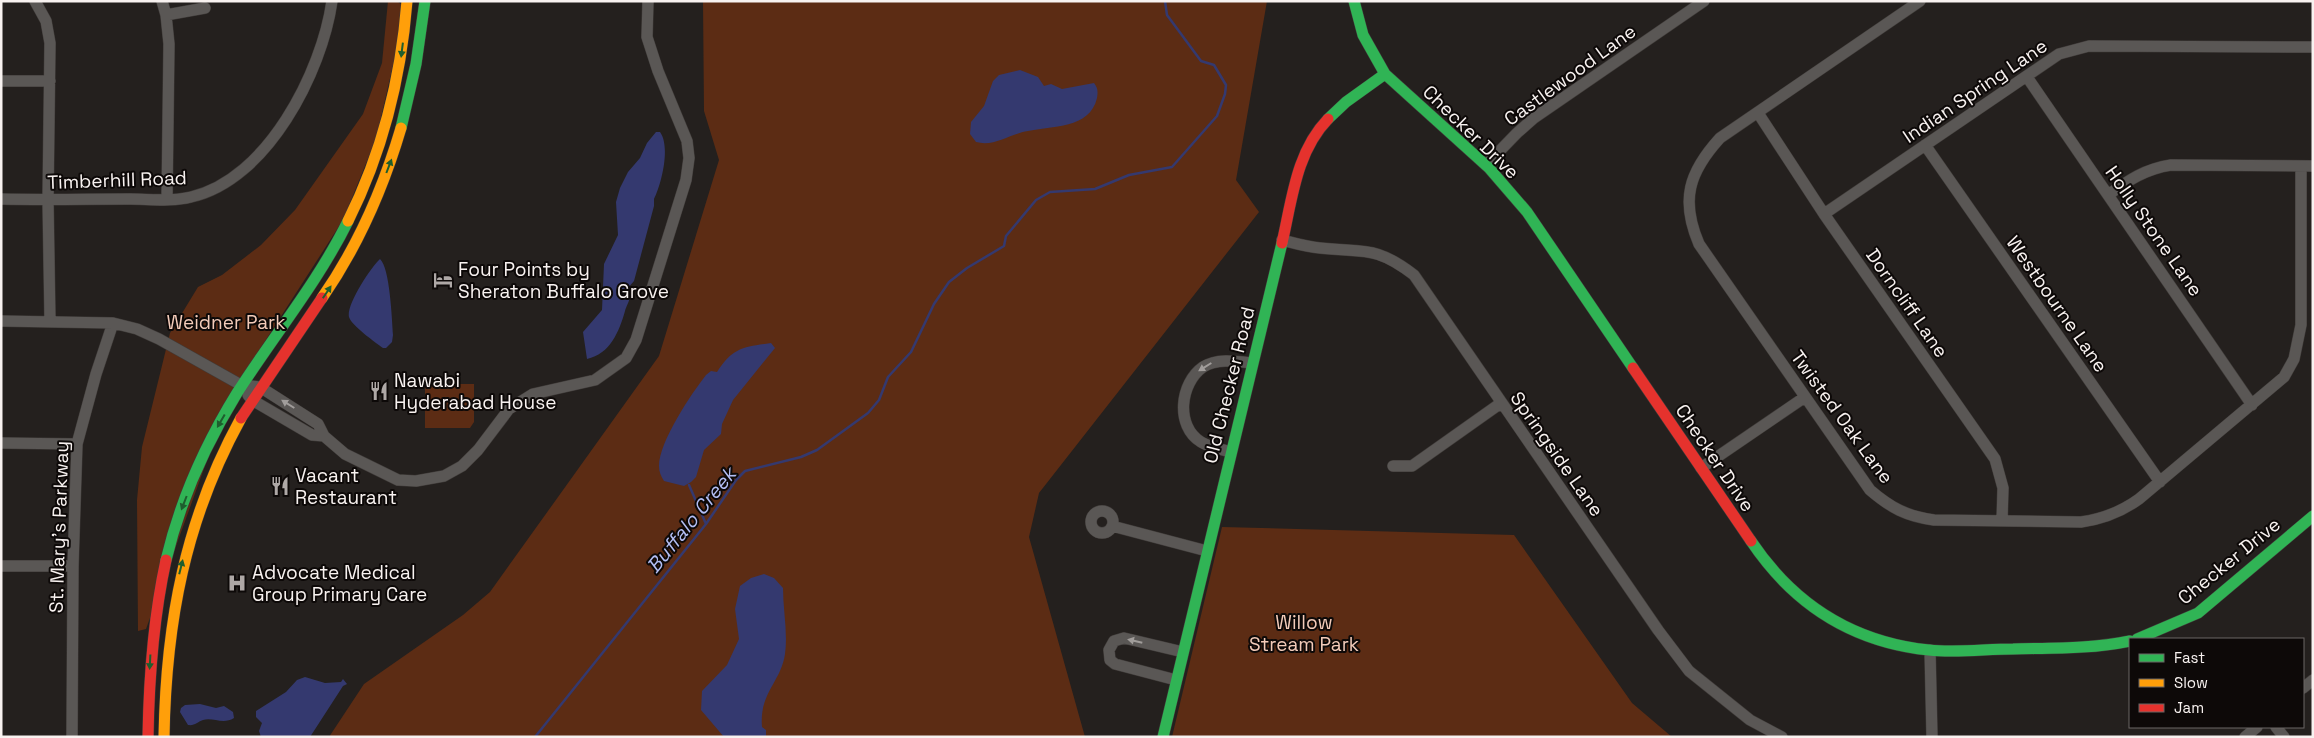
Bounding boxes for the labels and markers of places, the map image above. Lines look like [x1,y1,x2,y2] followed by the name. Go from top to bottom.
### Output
[458,257,669,304] place label: Four Points by Sheraton Buffalo Grove
[432,269,454,291] hotel icon: Four Points by Sheraton Buffalo Grove
[394,368,556,415] place label: Nawabi Hyderabad House
[368,380,390,402] restaurant icon: Nawabi Hyderabad House
[295,463,397,510] place label: Vacant Restaurant
[269,475,291,497] restaurant icon: Vacant Restaurant
[252,560,427,607] place label: Advocate Medical Group Primary Care
[226,572,248,594] hospital icon: Advocate Medical Group Primary Care

